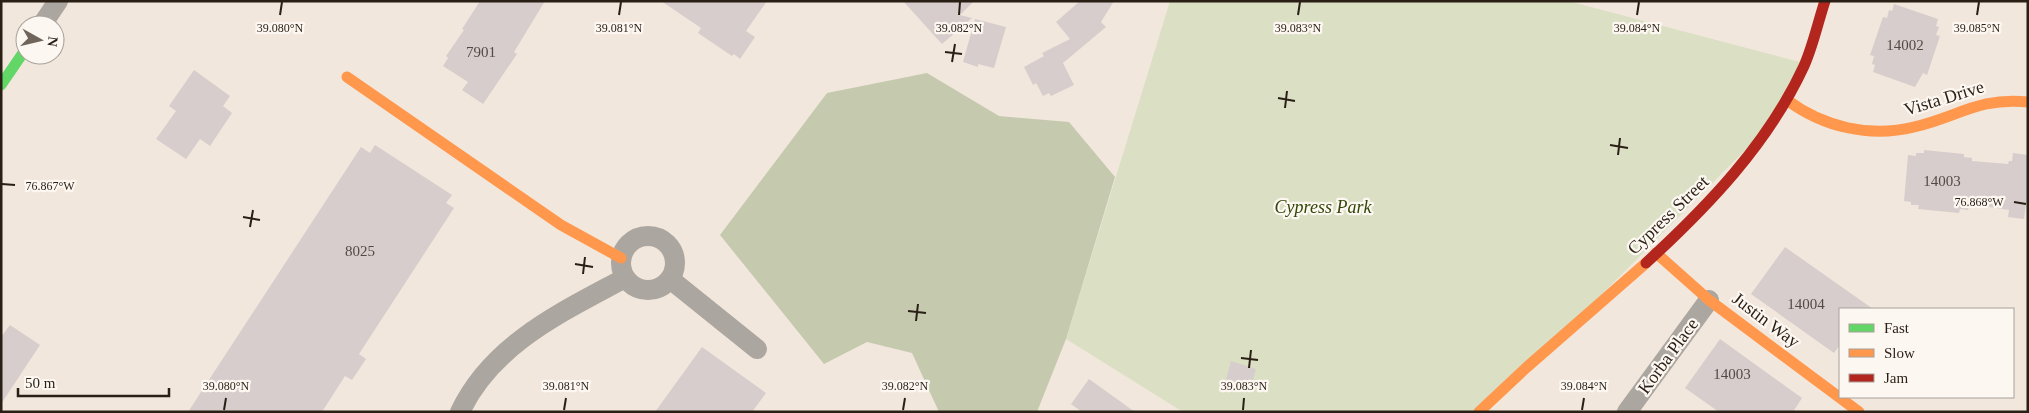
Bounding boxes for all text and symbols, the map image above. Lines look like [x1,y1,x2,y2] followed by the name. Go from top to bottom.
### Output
[15,15,65,65] north arrow
[257,21,304,35] text: 39.080°N
[596,21,643,35] text: 39.081°N
[936,21,983,35] text: 39.082°N
[1275,21,1322,35] text: 39.083°N
[1614,21,1661,35] text: 39.084°N
[1954,21,2001,35] text: 39.085°N
[44,36,61,48] text: N
[1886,37,1924,53] house number: 14002
[466,44,496,60] house number: 7901
[1902,76,1986,120] street label: Vista Drive
[1623,172,1713,258] street label: Cypress Street
[1923,173,1961,189] house number: 14003
[25,179,75,193] text: 76.867°W
[1954,195,2004,209] text: 76.868°W
[1275,197,1372,217] park label: Cypress Park
[345,243,375,259] house number: 8025
[1729,288,1803,352] street label: Justin Way
[1787,296,1825,312] house number: 14004
[1839,308,2014,398] legend
[1634,314,1702,398] street label: Korba Place
[1884,320,1910,336] text: Fast
[1884,345,1915,361] text: Slow
[18,366,169,398] scale bar
[1713,366,1751,382] house number: 14003
[1884,370,1908,386] text: Jam
[25,375,56,391] text: 50 m
[203,379,250,393] text: 39.080°N
[543,379,590,393] text: 39.081°N
[882,379,929,393] text: 39.082°N
[1221,379,1268,393] text: 39.083°N
[1561,379,1608,393] text: 39.084°N

